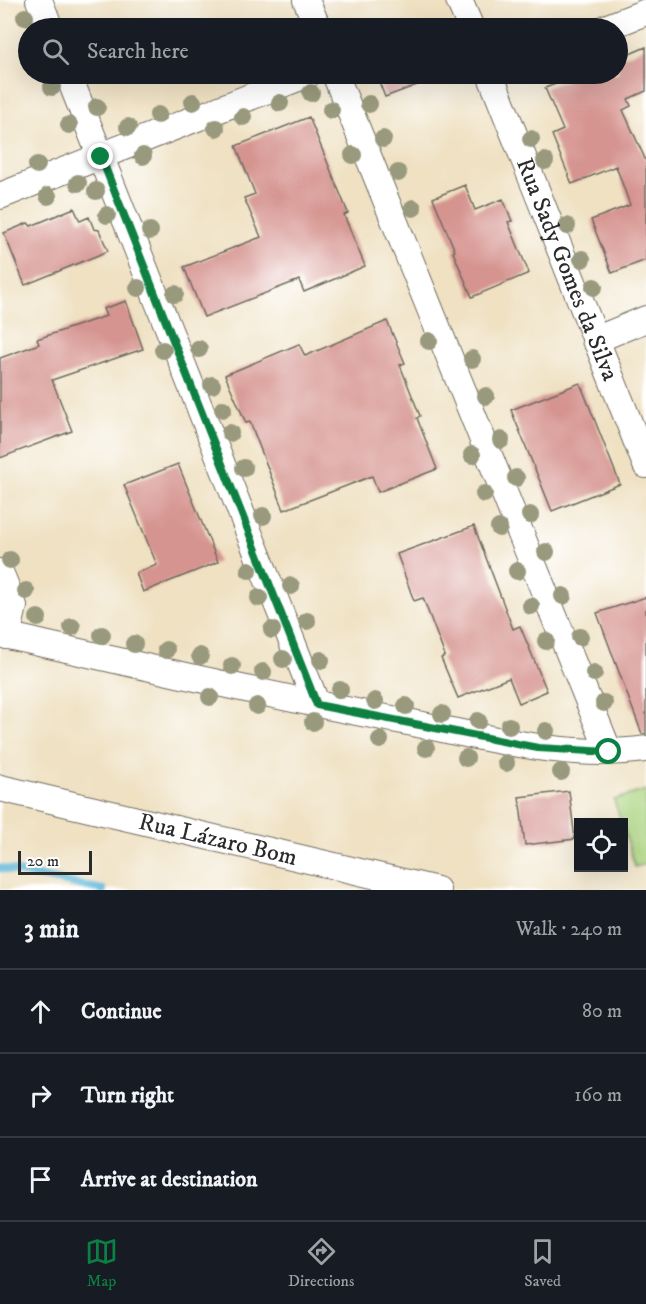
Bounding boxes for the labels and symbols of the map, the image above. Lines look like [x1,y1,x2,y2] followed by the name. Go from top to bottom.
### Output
[87,143,113,169] route end
[509,154,625,386] street label: Rua Sady Gomes da Silva
[595,738,621,764] route start
[136,807,300,873] street label: Rua Lázaro Bom
[18,848,92,876] scale bar

